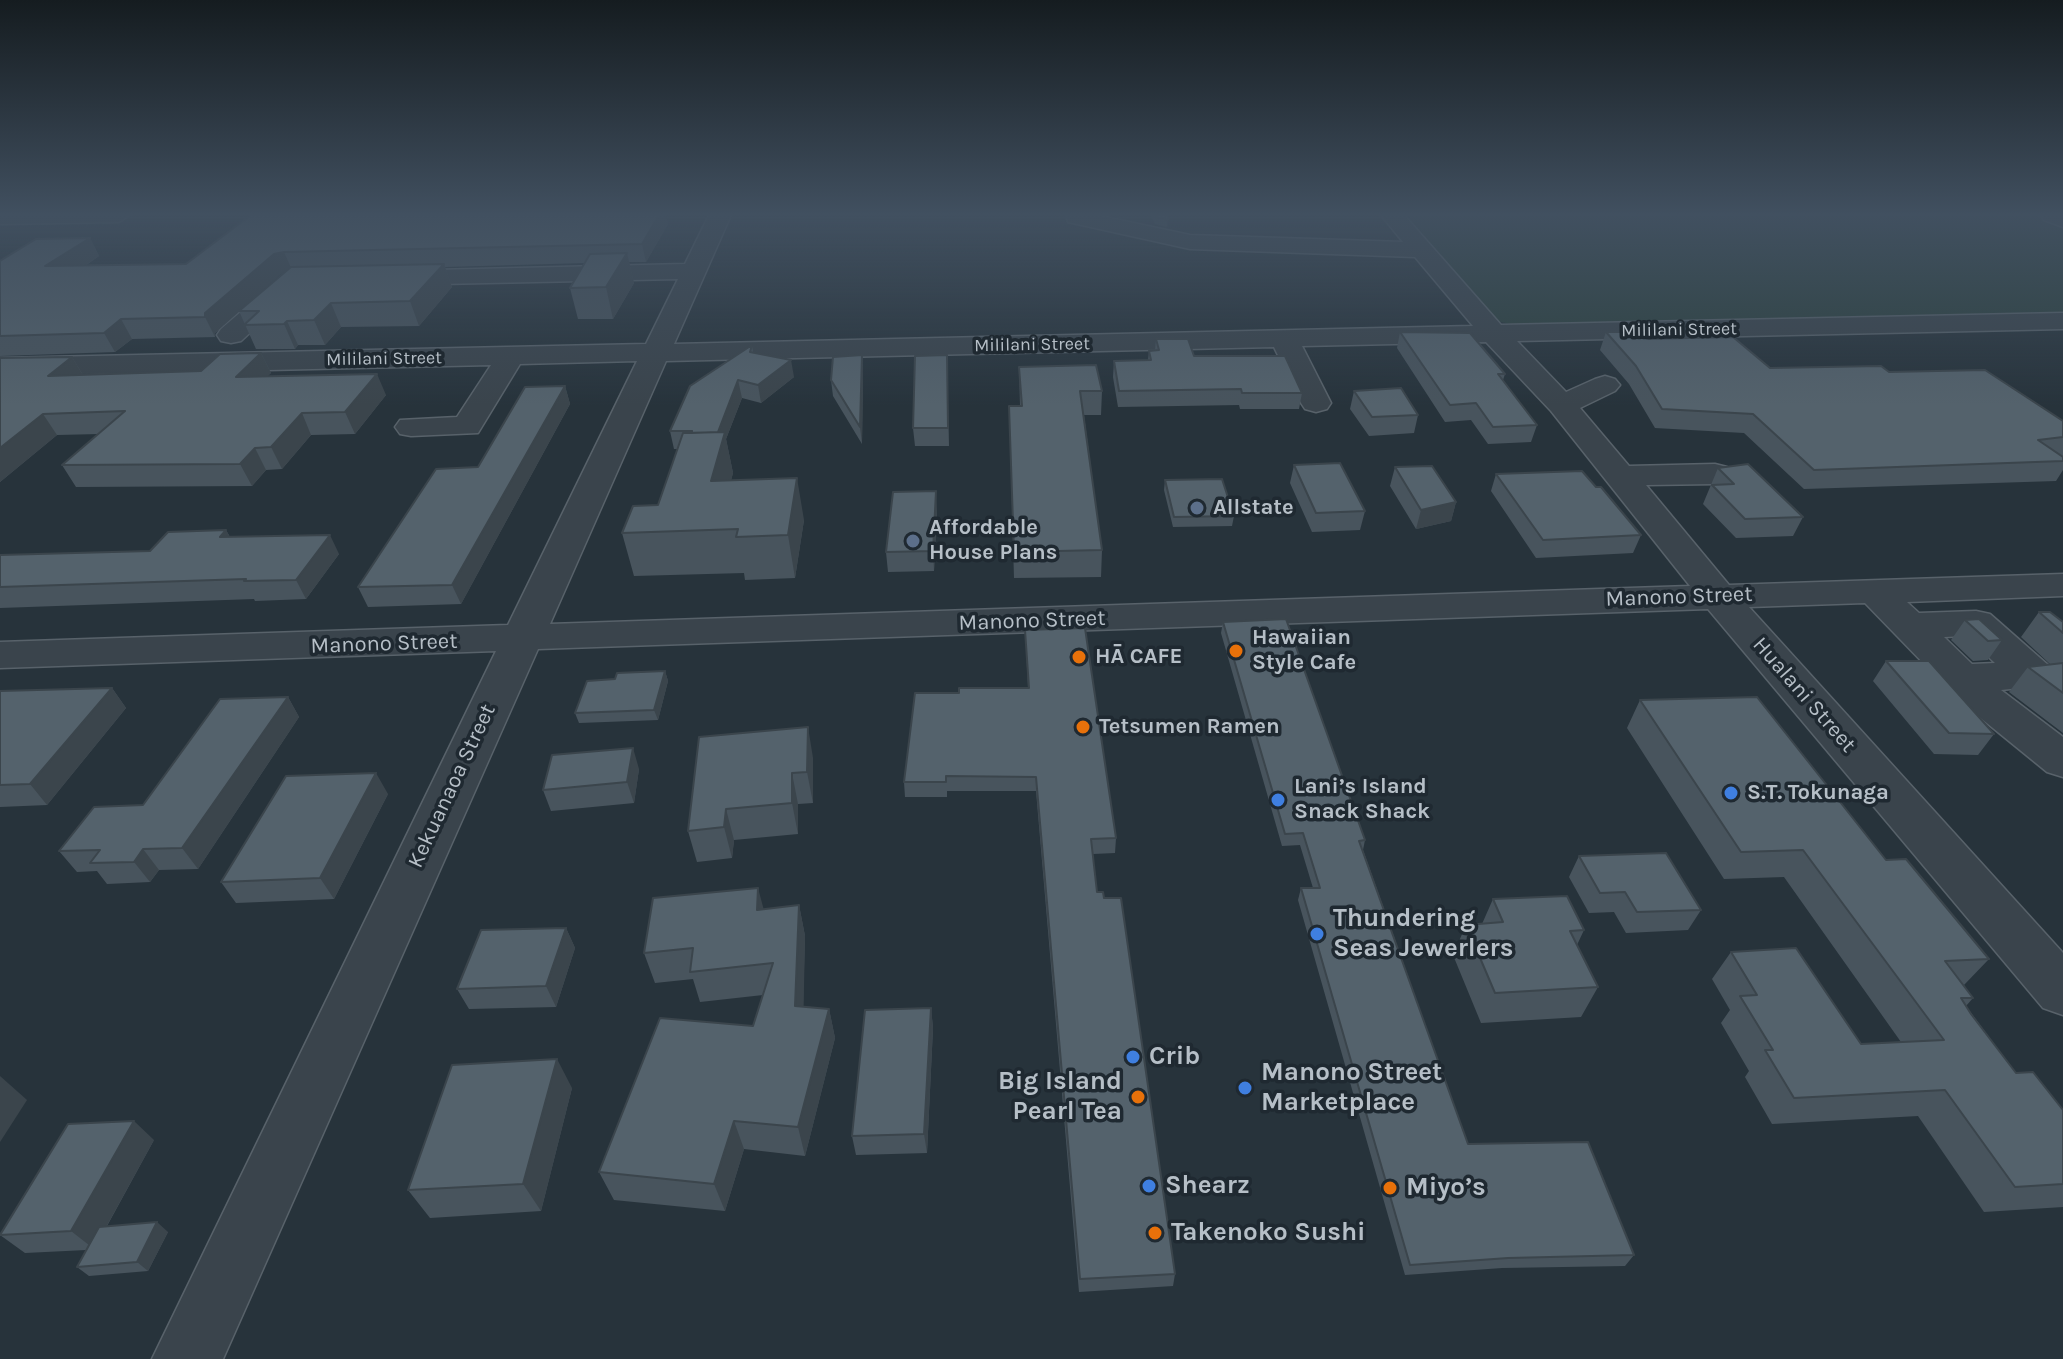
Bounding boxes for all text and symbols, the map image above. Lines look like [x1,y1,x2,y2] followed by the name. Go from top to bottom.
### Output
[1621,318,1737,342] street label: Mililani Street
[974,333,1090,357] street label: Mililani Street
[326,347,442,371] street label: Mililani Street
[1213,495,1294,521] place label: Allstate
[1188,499,1206,517] marker: Allstate
[929,515,1057,566] place label: Affordable House Plans
[904,532,922,550] marker: Affordable House Plans
[1605,581,1753,613] street label: Manono Street
[958,605,1106,637] street label: Manono Street
[1252,625,1356,676] place label: Hawaiian Style Cafe
[310,628,458,660] street label: Manono Street
[1747,632,1861,758] street label: Hualani Street
[1227,642,1245,660] marker: Hawaiian Style Cafe
[1095,644,1182,670] place label: HĀ CAFE
[1070,648,1088,666] marker: HĀ CAFE
[403,700,501,872] street label: Kekuanaoa Street
[1099,714,1280,740] place label: Tetsumen Ramen
[1074,718,1092,736] marker: Tetsumen Ramen
[1294,774,1430,826] place label: Lani’s Island Snack Shack
[1747,780,1889,806] place label: S.T. Tokunaga
[1722,784,1740,802] marker: S.T. Tokunaga
[1269,791,1287,809] marker: Lani’s Island Snack Shack
[1333,903,1513,964] place label: Thundering Seas Jewerlers
[1308,925,1326,943] marker: Thundering Seas Jewerlers
[1149,1041,1200,1073] place label: Crib
[1124,1048,1142,1066] marker: Crib
[1261,1057,1442,1118] place label: Manono Street Marketplace
[998,1066,1122,1128] place label: Big Island Pearl Tea
[1236,1079,1254,1097] marker: Manono Street Marketplace
[1129,1088,1147,1106] marker: Big Island Pearl Tea
[1165,1170,1250,1202] place label: Shearz
[1406,1172,1486,1204] place label: Miyo’s
[1140,1177,1158,1195] marker: Shearz
[1381,1179,1399,1197] marker: Miyo’s
[1171,1217,1366,1249] place label: Takenoko Sushi
[1146,1224,1164,1242] marker: Takenoko Sushi

